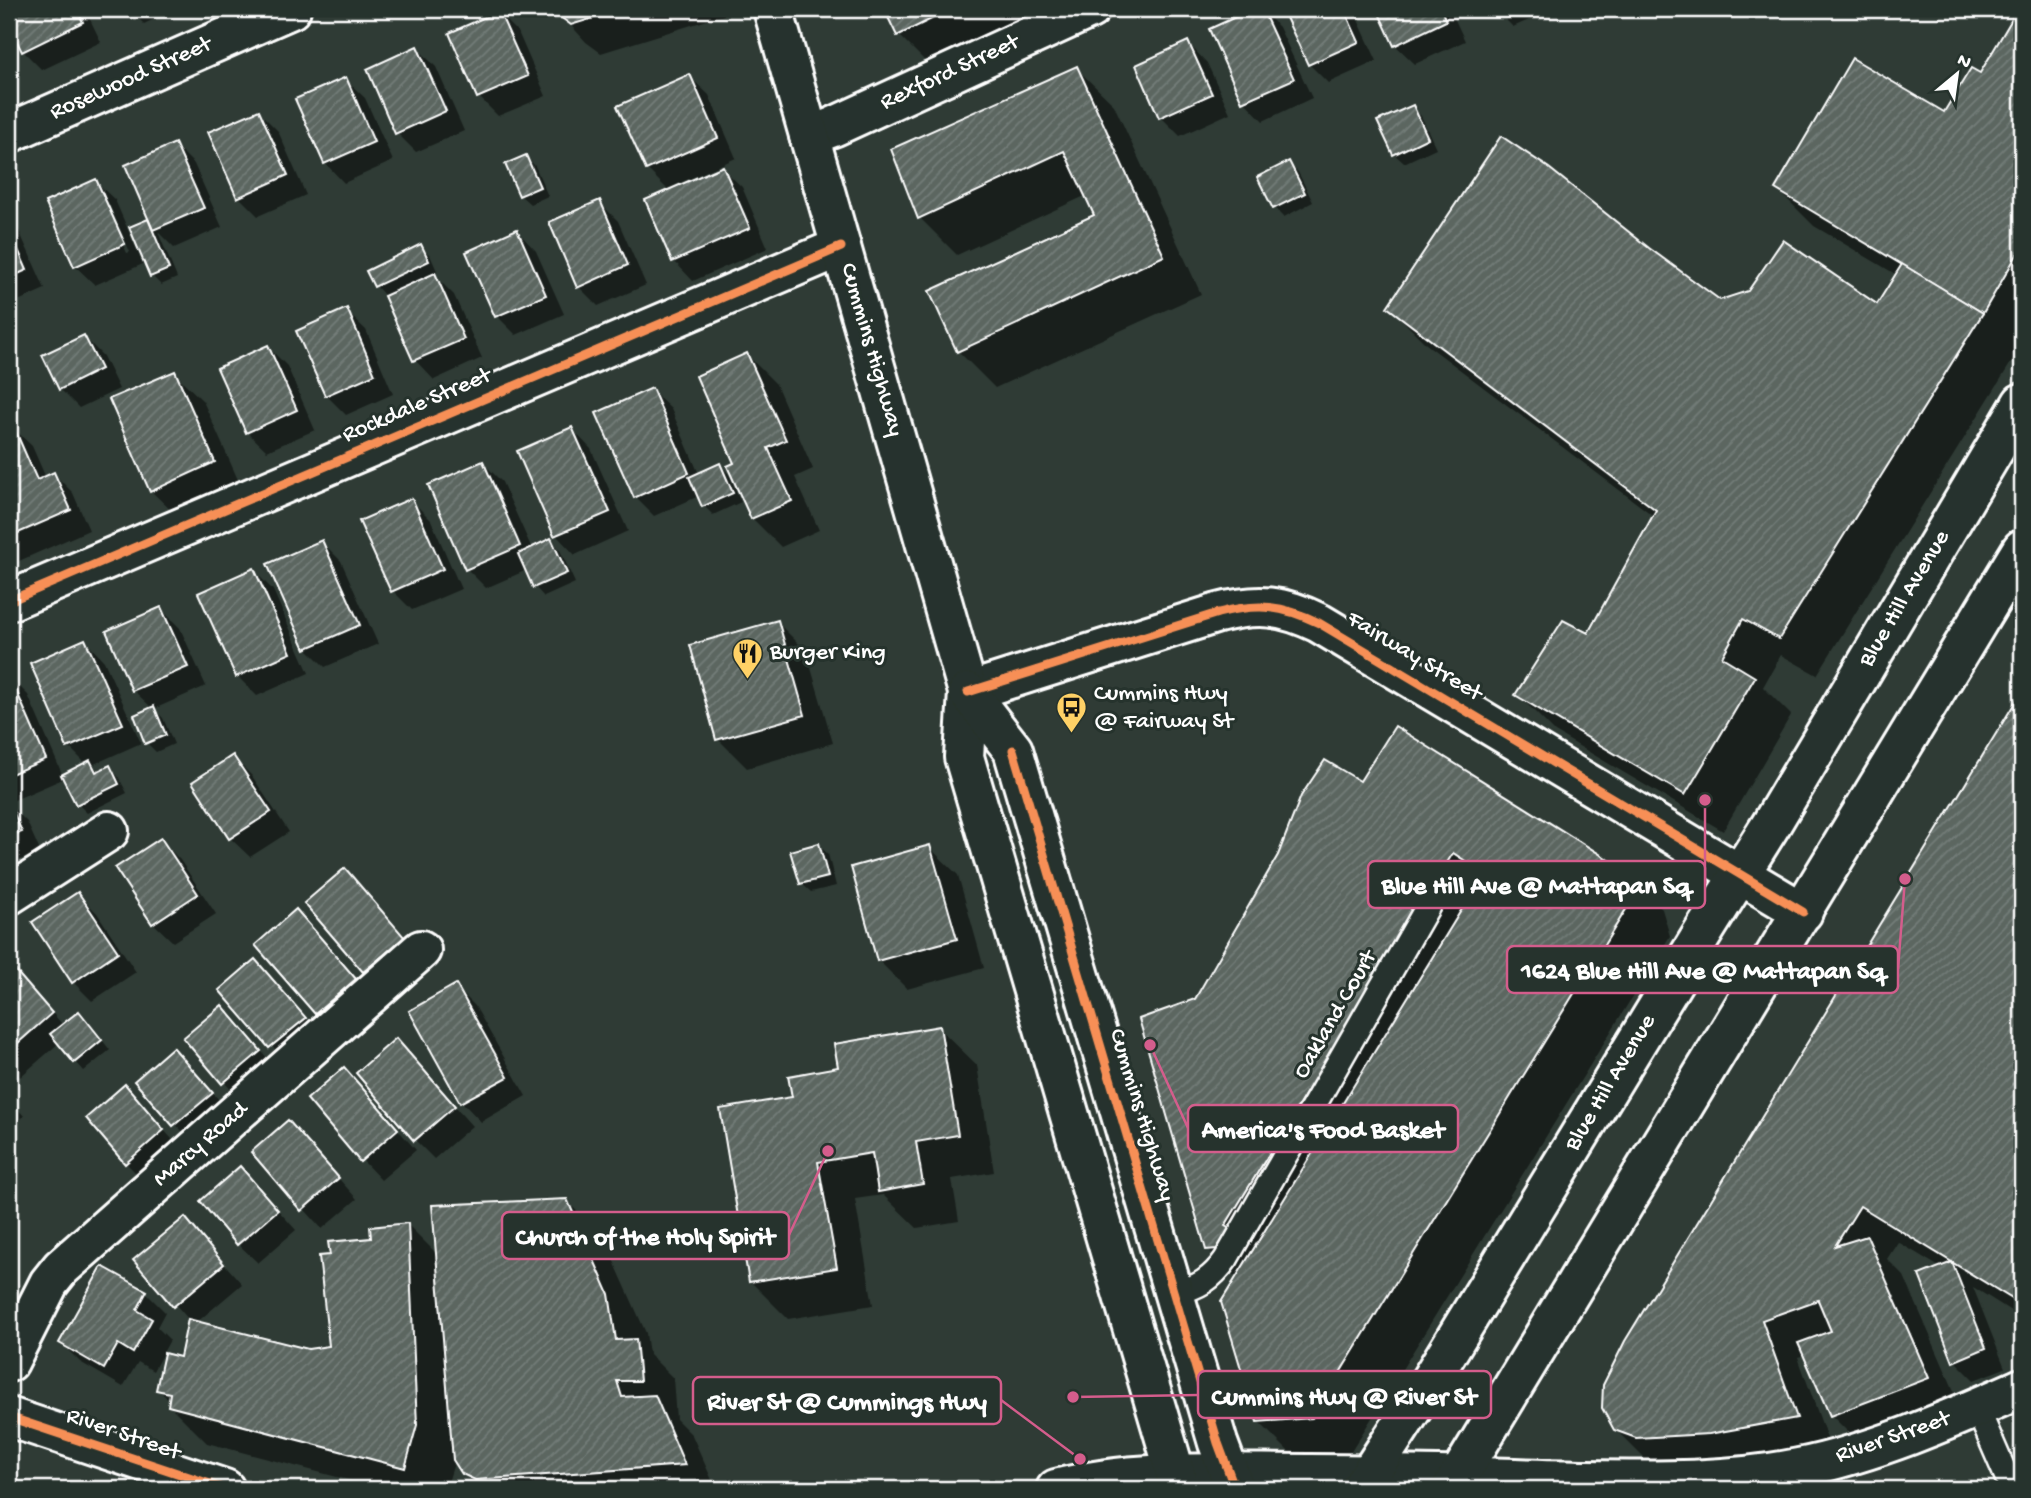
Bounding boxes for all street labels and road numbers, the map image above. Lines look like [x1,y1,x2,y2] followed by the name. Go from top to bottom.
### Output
[876,27,1026,118] street label: Rexford Street
[46,30,218,128] street label: Rosewood Street
[832,260,910,440] street label: Cummins Highway
[338,361,498,450] street label: Rockdale Street
[1852,525,1957,673] street label: Blue Hill Avenue
[1340,605,1489,710] street label: Fairway Street
[1288,944,1385,1084] street label: Oakland Court
[1558,1009,1663,1157] street label: Blue Hill Avenue
[1101,1025,1181,1205] street label: Cummins Highway
[148,1095,256,1194] street label: Marcy Road
[62,1402,186,1469] street label: River Street
[1832,1404,1956,1471] street label: River Street

